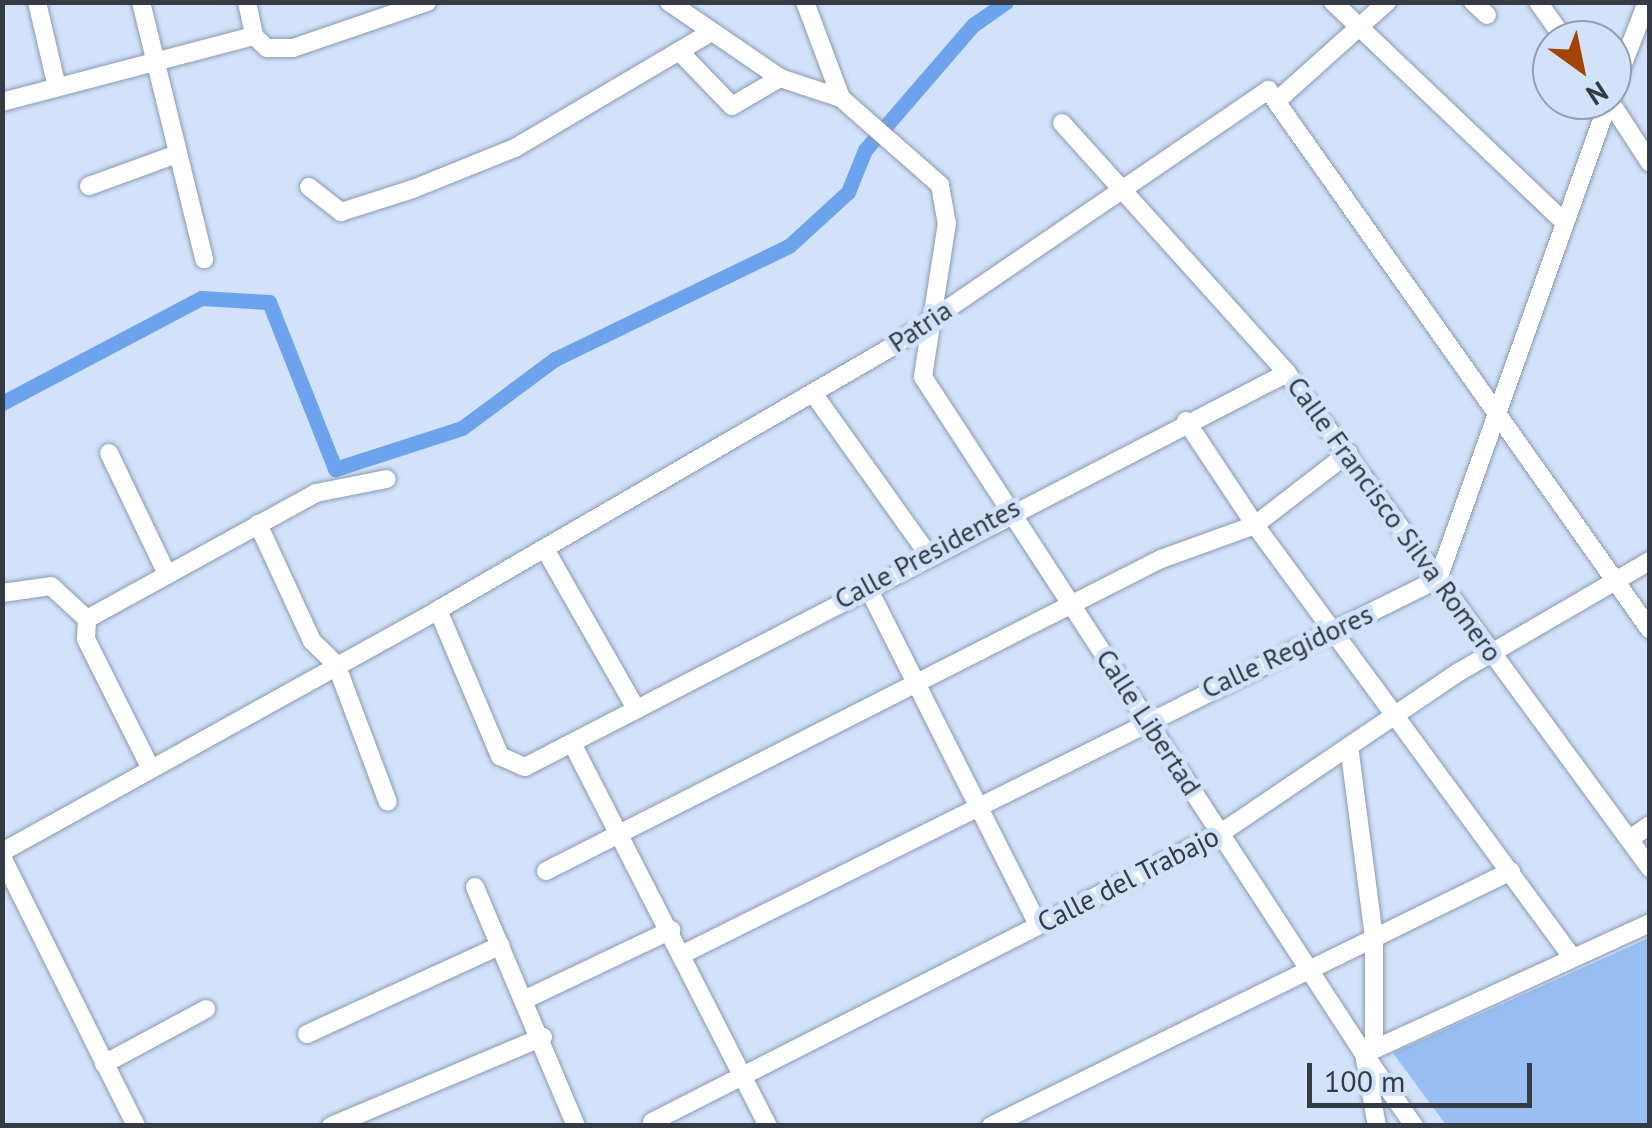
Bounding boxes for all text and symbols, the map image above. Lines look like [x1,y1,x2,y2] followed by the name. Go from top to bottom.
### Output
[1532,20,1632,120] north arrow
[1580,73,1615,114] text: N
[882,293,958,359] street label: Patria
[1280,370,1510,668] street label: Calle Francisco Silva Romero
[829,490,1025,616] street label: Calle Presidentes
[1196,597,1378,705] street label: Calle Regidores
[1089,643,1209,801] street label: Calle Libertad
[1031,819,1225,939] street label: Calle del Trabajo
[1312,1043,1537,1105] scale bar
[1324,1061,1405,1100] text: 100 m

